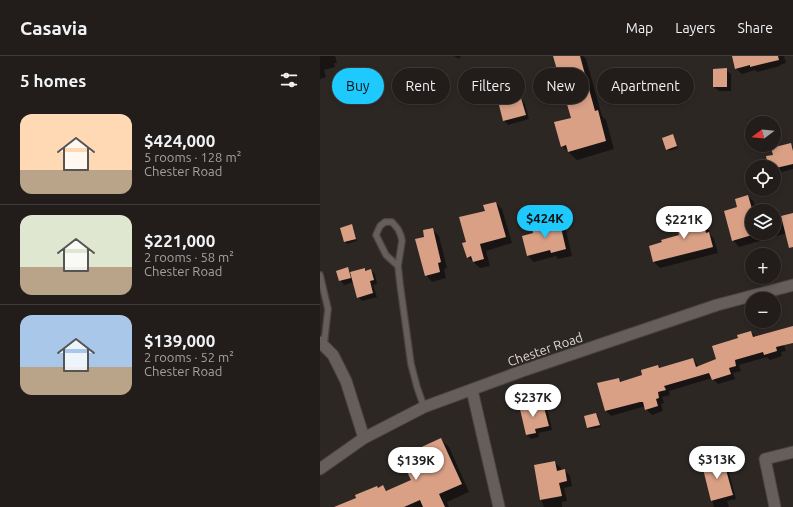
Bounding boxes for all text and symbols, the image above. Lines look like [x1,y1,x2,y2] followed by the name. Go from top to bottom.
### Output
[20,17,87,39] text: Casavia
[626,20,653,36] text: Map
[675,20,715,36] text: Layers
[737,20,773,36] text: Share
[332,68,384,104] chip: Buy
[392,68,450,104] chip: Rent
[458,68,525,104] chip: Filters
[533,68,589,104] chip: New
[597,68,694,104] chip: Apartment
[278,69,300,91] icon: filters
[20,71,86,90] text: 5 homes
[745,116,781,152] north arrow
[745,116,781,328] map controls
[52,130,100,178] icon: home
[144,131,215,150] text: $424,000
[144,150,241,164] text: 5 rooms · 128 m²
[745,160,781,196] button: locate
[144,164,222,178] text: Chester Road
[745,204,781,240] button: layers
[517,205,573,239] pin: $424K
[656,206,712,240] pin: $221K
[526,211,564,225] text: $424K
[665,212,703,226] text: $221K
[52,231,100,279] icon: home
[144,231,215,250] text: $221,000
[745,248,781,284] button: +
[144,250,234,264] text: 2 rooms · 58 m²
[144,264,222,278] text: Chester Road
[745,292,781,328] button: −
[506,330,584,368] street label: Chester Road
[52,331,100,379] icon: home
[144,331,215,350] text: $139,000
[144,350,234,364] text: 2 rooms · 52 m²
[144,364,222,378] text: Chester Road
[505,384,561,418] pin: $237K
[514,390,552,404] text: $237K
[689,446,745,480] pin: $313K
[388,447,444,481] pin: $139K
[698,452,736,466] text: $313K
[397,453,435,467] text: $139K

